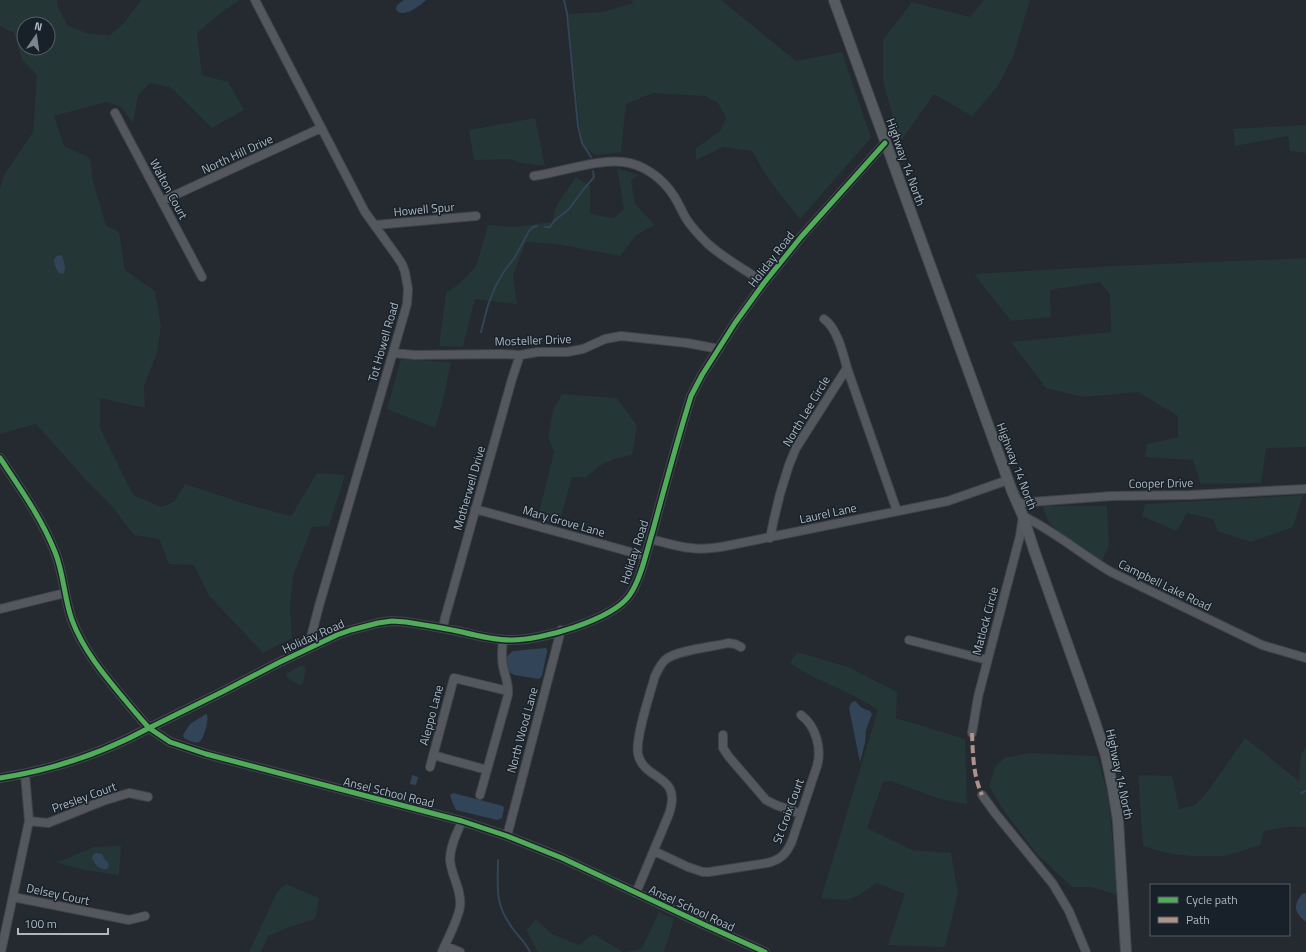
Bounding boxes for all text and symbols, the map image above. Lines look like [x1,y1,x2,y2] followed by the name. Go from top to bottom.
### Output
[16,16,56,56] north arrow
[33,18,44,35] text: N
[881,116,931,208] street label: Highway 14 North
[198,129,276,179] street label: North Hill Drive
[145,155,193,223] street label: Walton Court
[393,197,455,221] street label: Howell Spur
[743,227,799,291] street label: Holiday Road
[363,300,403,384] street label: Tot Howell Road
[494,329,572,351] street label: Mosteller Drive
[777,372,835,450] street label: North Lee Circle
[992,420,1042,512] street label: Highway 14 North
[448,444,490,532] street label: Motherwell Drive
[1129,473,1193,493] street label: Cooper Drive
[798,498,858,528] street label: Laurel Lane
[521,500,607,542] street label: Mary Grove Lane
[615,517,653,587] street label: Holiday Road
[1115,554,1215,616] street label: Campbell Lake Road
[967,585,1003,657] street label: Matlock Circle
[279,614,347,658] street label: Holiday Road
[414,683,448,747] street label: Aleppo Lane
[501,685,543,775] street label: North Wood Lane
[1101,727,1139,821] street label: Highway 14 North
[342,772,436,812] street label: Ansel School Road
[767,775,809,846] street label: St Croix Court
[49,776,120,817] street label: Presley Court
[25,878,92,910] street label: Delsey Court
[646,880,738,936] street label: Ansel School Road
[1150,884,1290,936] legend
[1186,890,1238,909] text: Cycle path
[18,910,108,936] scale bar
[1186,910,1210,929] text: Path
[24,914,57,933] text: 100 m

